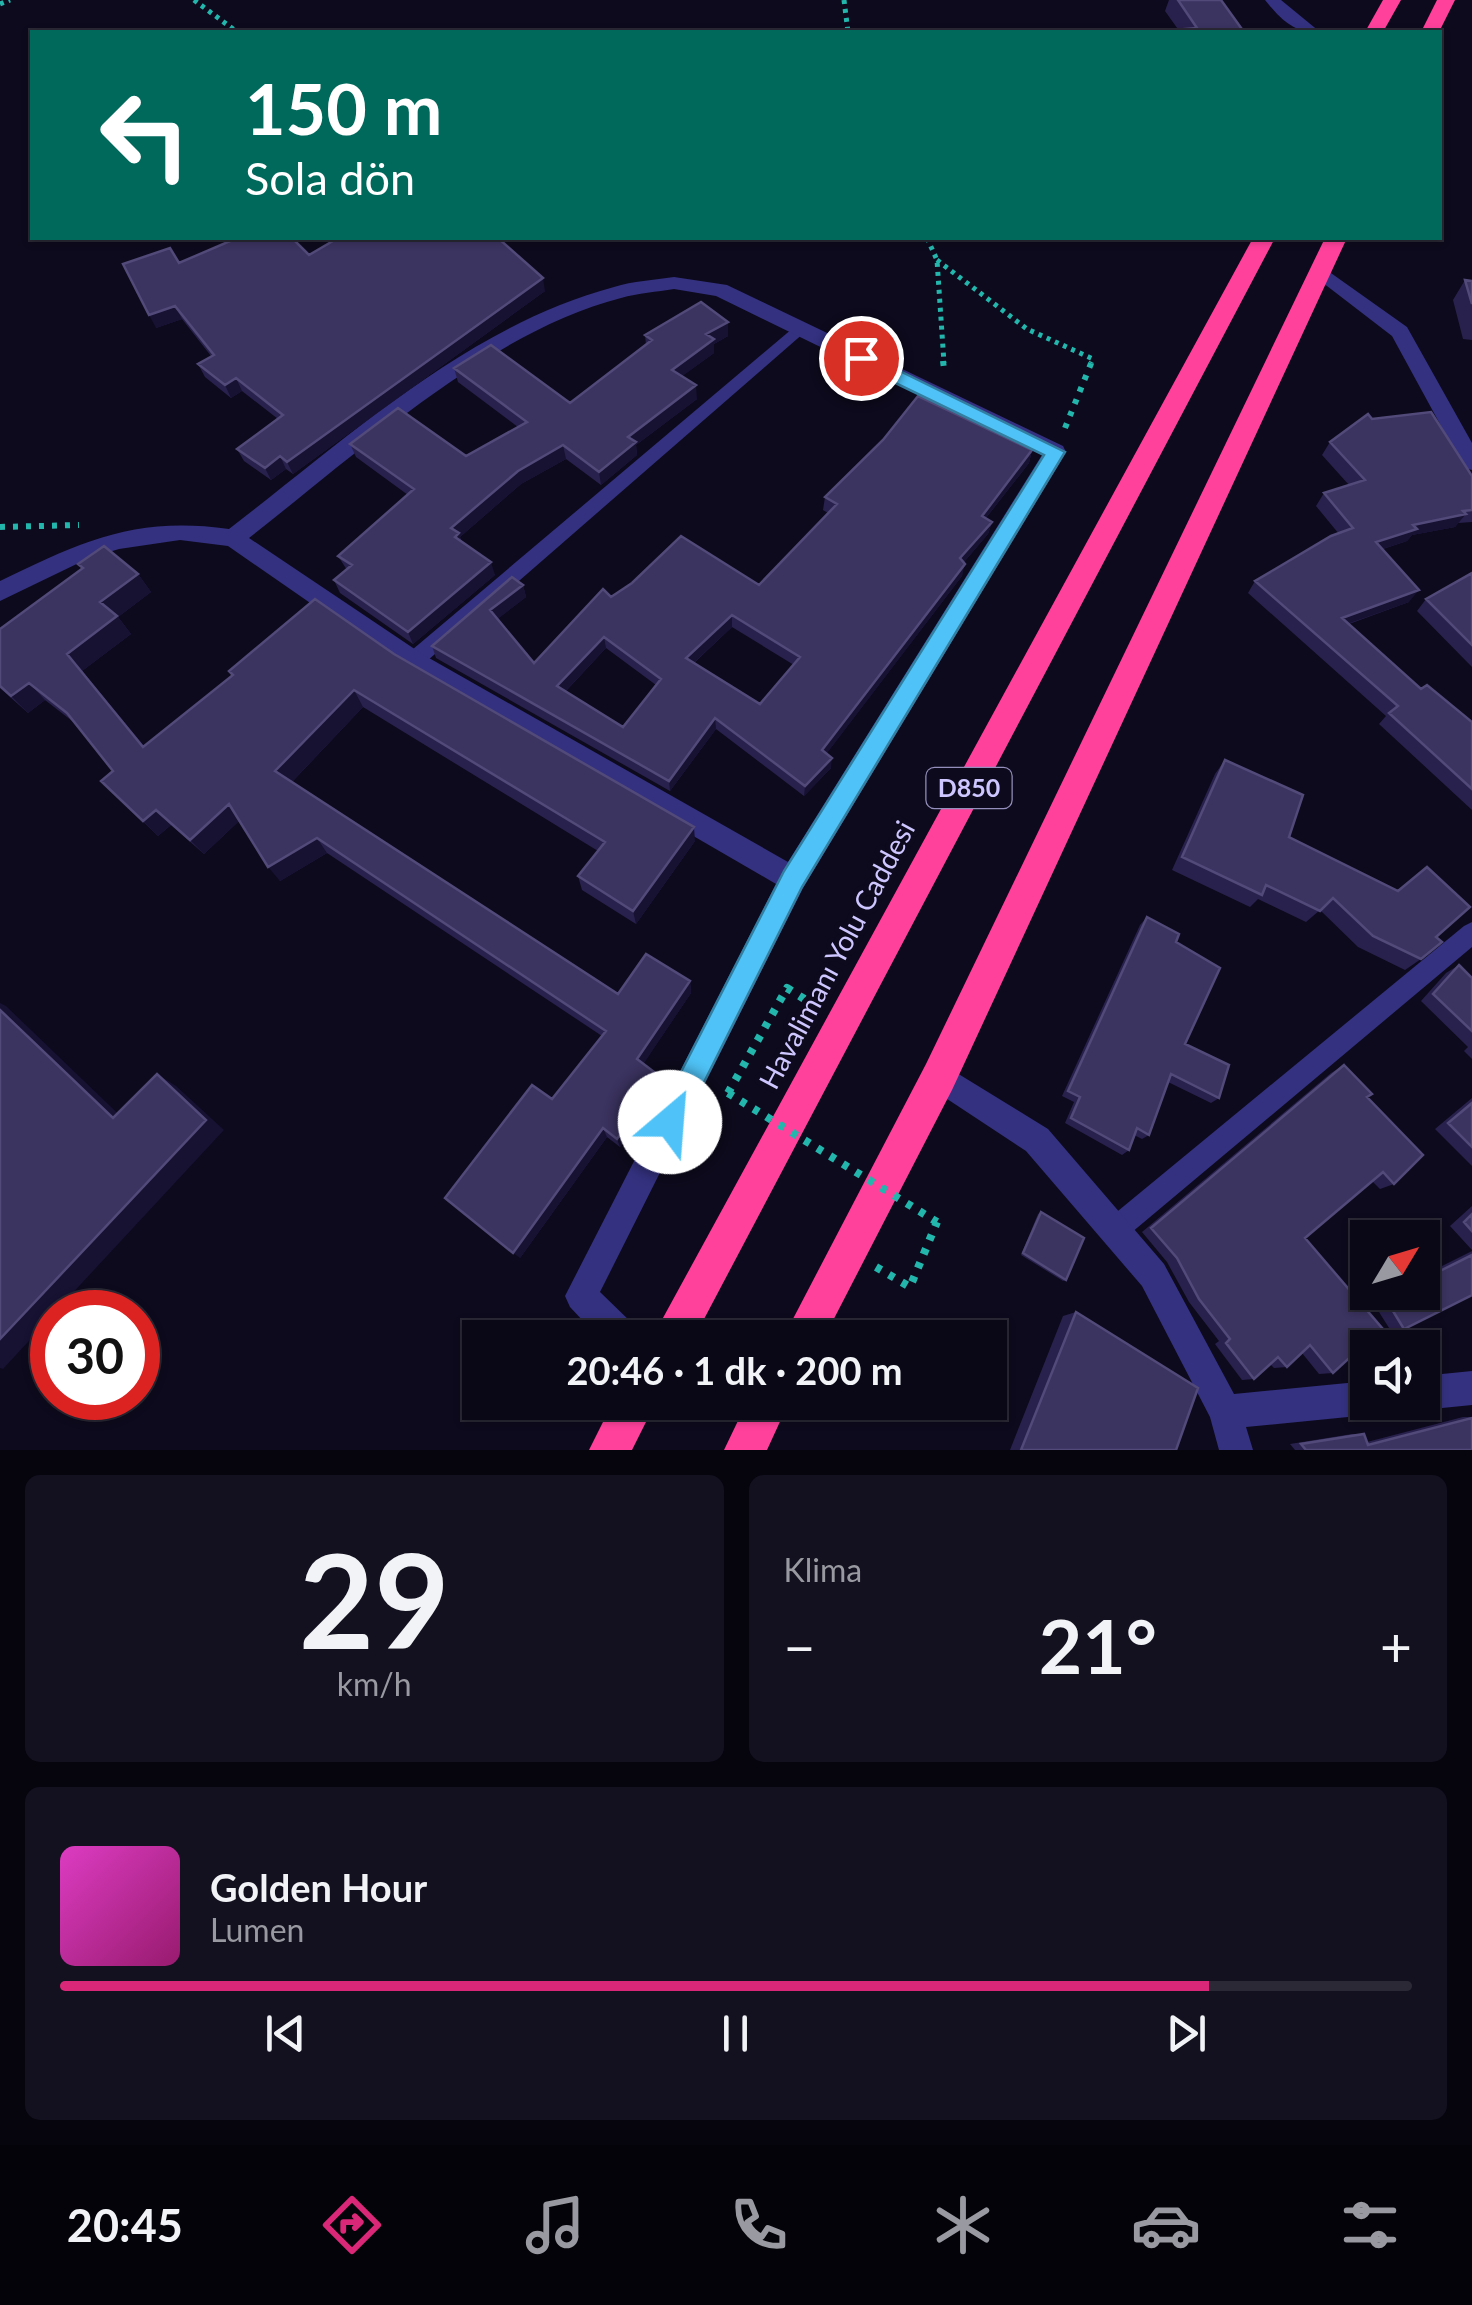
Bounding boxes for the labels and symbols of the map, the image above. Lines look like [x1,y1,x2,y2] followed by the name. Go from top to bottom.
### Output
[819,316,904,401] pin
[926,768,1012,808] road number: D850
[751,815,921,1094] street label: Havalimanı Yolu Caddesi
[618,1070,722,1174] position arrow
[1350,1220,1440,1310] north arrow
[30,1290,160,1420] speed limit sign: 30

